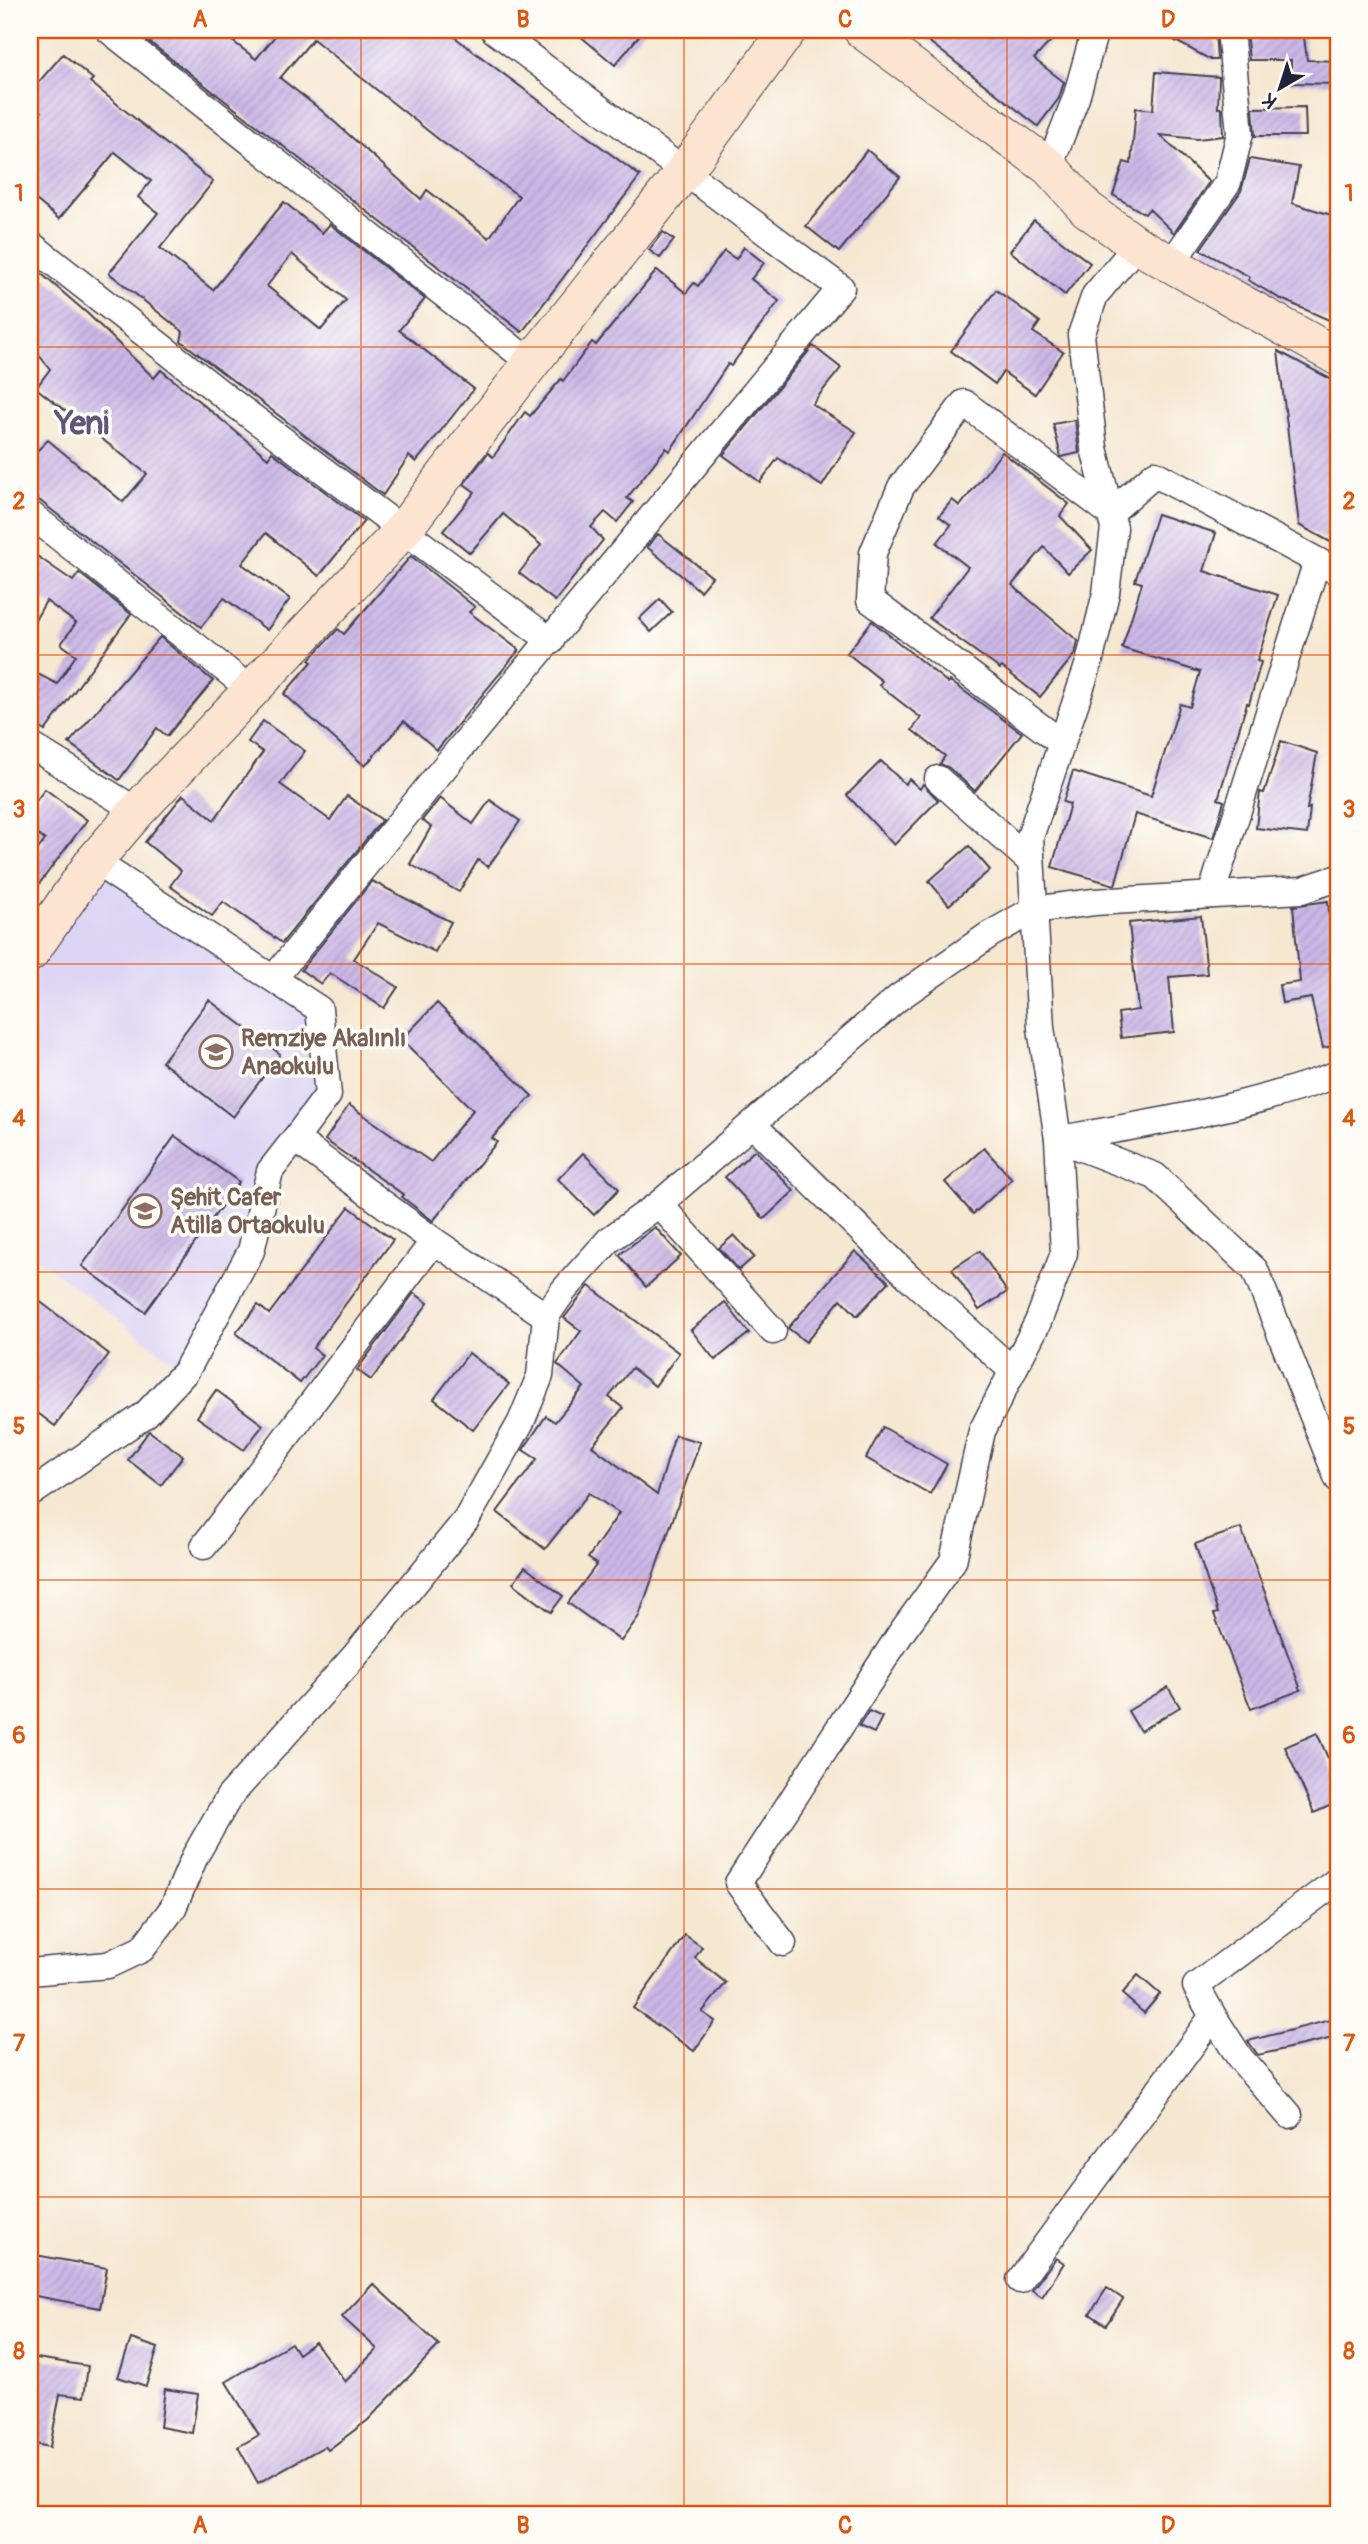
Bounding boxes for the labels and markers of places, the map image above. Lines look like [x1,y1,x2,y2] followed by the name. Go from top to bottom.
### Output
[241,1024,406,1081] place label: Remziye Akalınlı Anaokulu
[197,1033,235,1071] school or university icon: Remziye Akalınlı Anaokulu
[170,1183,325,1240] place label: Şehit Cafer Atilla Ortaokulu
[126,1192,164,1230] school or university icon: Şehit Cafer Atilla Ortaokulu

